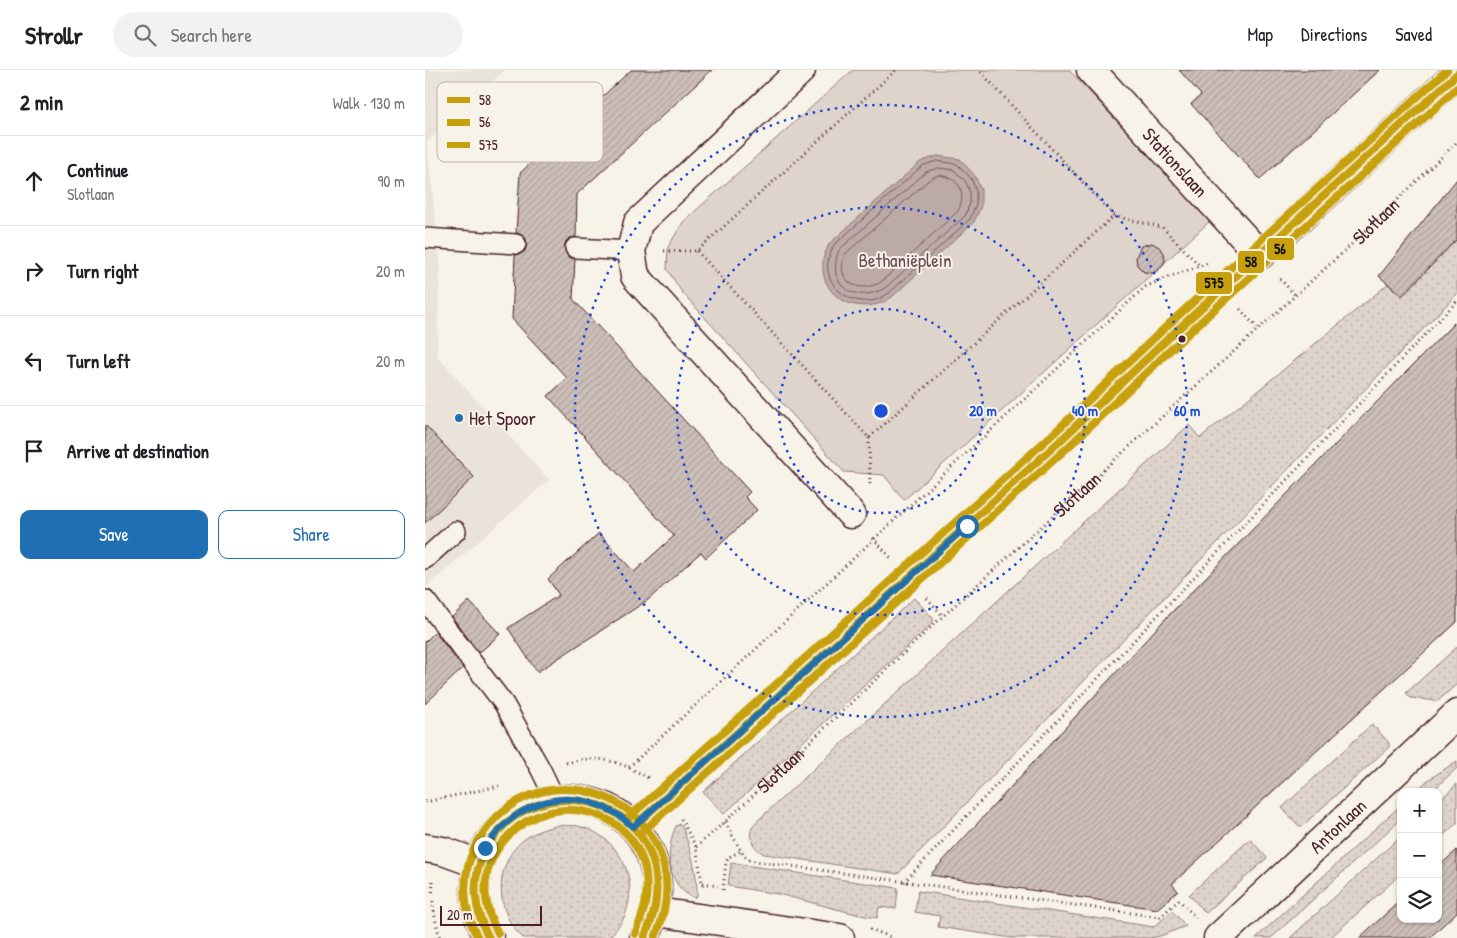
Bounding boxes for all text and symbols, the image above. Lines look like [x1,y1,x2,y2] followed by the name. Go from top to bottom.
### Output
[113,12,463,57] search box
[25,19,83,51] text: Strollr
[131,21,159,49] icon: search
[171,22,252,48] text: Search here
[1248,22,1273,47] text: Map
[1301,22,1367,47] text: Directions
[1395,22,1432,47] text: Saved
[437,82,603,162] legend
[20,88,63,117] text: 2 min
[479,90,491,109] text: 58
[333,92,405,114] text: Walk · 130 m
[479,112,491,131] text: 56
[1137,122,1214,203] street label: Stationslaan
[479,135,498,154] text: 575
[67,157,128,183] text: Continue
[20,167,48,195] icon: ahead
[377,170,405,192] text: 90 m
[67,183,115,205] text: Slotlaan
[1346,192,1405,250] street label: Slotlaan
[1266,237,1295,261] line badge: 56
[1274,239,1286,258] text: 56
[858,247,952,273] park label: Bethaniëplein
[1237,250,1265,274] line badge: 58
[1245,252,1257,271] text: 58
[20,257,48,285] icon: right
[67,258,138,284] text: Turn right
[376,260,405,282] text: 20 m
[1195,271,1233,295] line badge: 575
[1205,273,1223,292] text: 575
[1177,334,1187,344] unlabelled marker
[20,347,48,375] icon: left
[67,348,130,374] text: Turn left
[376,350,405,372] text: 20 m
[969,400,997,421] text: 20 m
[1072,400,1098,421] text: 40 m
[1174,400,1200,421] text: 60 m
[872,402,890,420] centre of rings
[469,405,537,431] place label: Het Spoor
[453,412,465,424] marker: Het Spoor
[20,437,48,465] icon: arrive
[67,438,209,464] text: Arrive at destination
[1047,466,1106,523] street label: Slotlaan
[20,510,208,559] button: Save
[218,510,405,559] button: Share
[956,515,979,538] route start
[751,741,810,799] street label: Slotlaan
[1397,788,1442,923] map controls
[1397,788,1442,833] button: +
[1304,793,1372,859] street label: Antonlaan
[1397,833,1442,878] button: −
[474,837,497,860] route end
[1397,878,1442,923] button: layers
[440,903,543,926] scale bar
[447,905,473,924] text: 20 m

